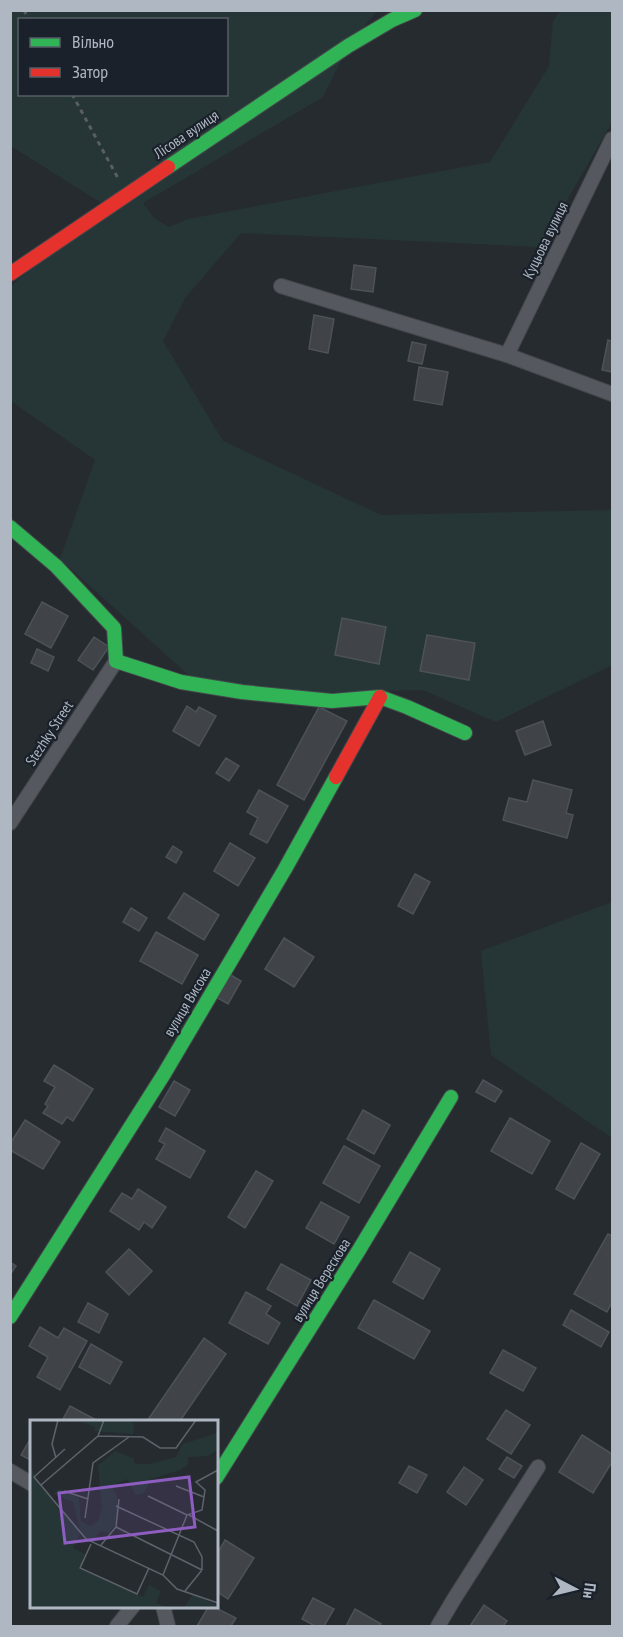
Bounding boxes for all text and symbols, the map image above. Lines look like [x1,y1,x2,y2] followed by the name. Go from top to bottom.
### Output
[18,18,228,96] legend
[72,30,114,53] text: Вільно
[72,60,108,83] text: Затор
[149,105,222,163] street label: Лісова вулиця
[518,198,572,282] street label: Куцьова вулиця
[21,697,77,769] street label: Stezhky Street
[159,964,215,1040] street label: вулиця Висока
[288,1235,354,1325] street label: вулиця Верескова
[30,1420,218,1607] inset map
[545,1559,605,1619] north arrow
[579,1582,601,1600] text: Пн

